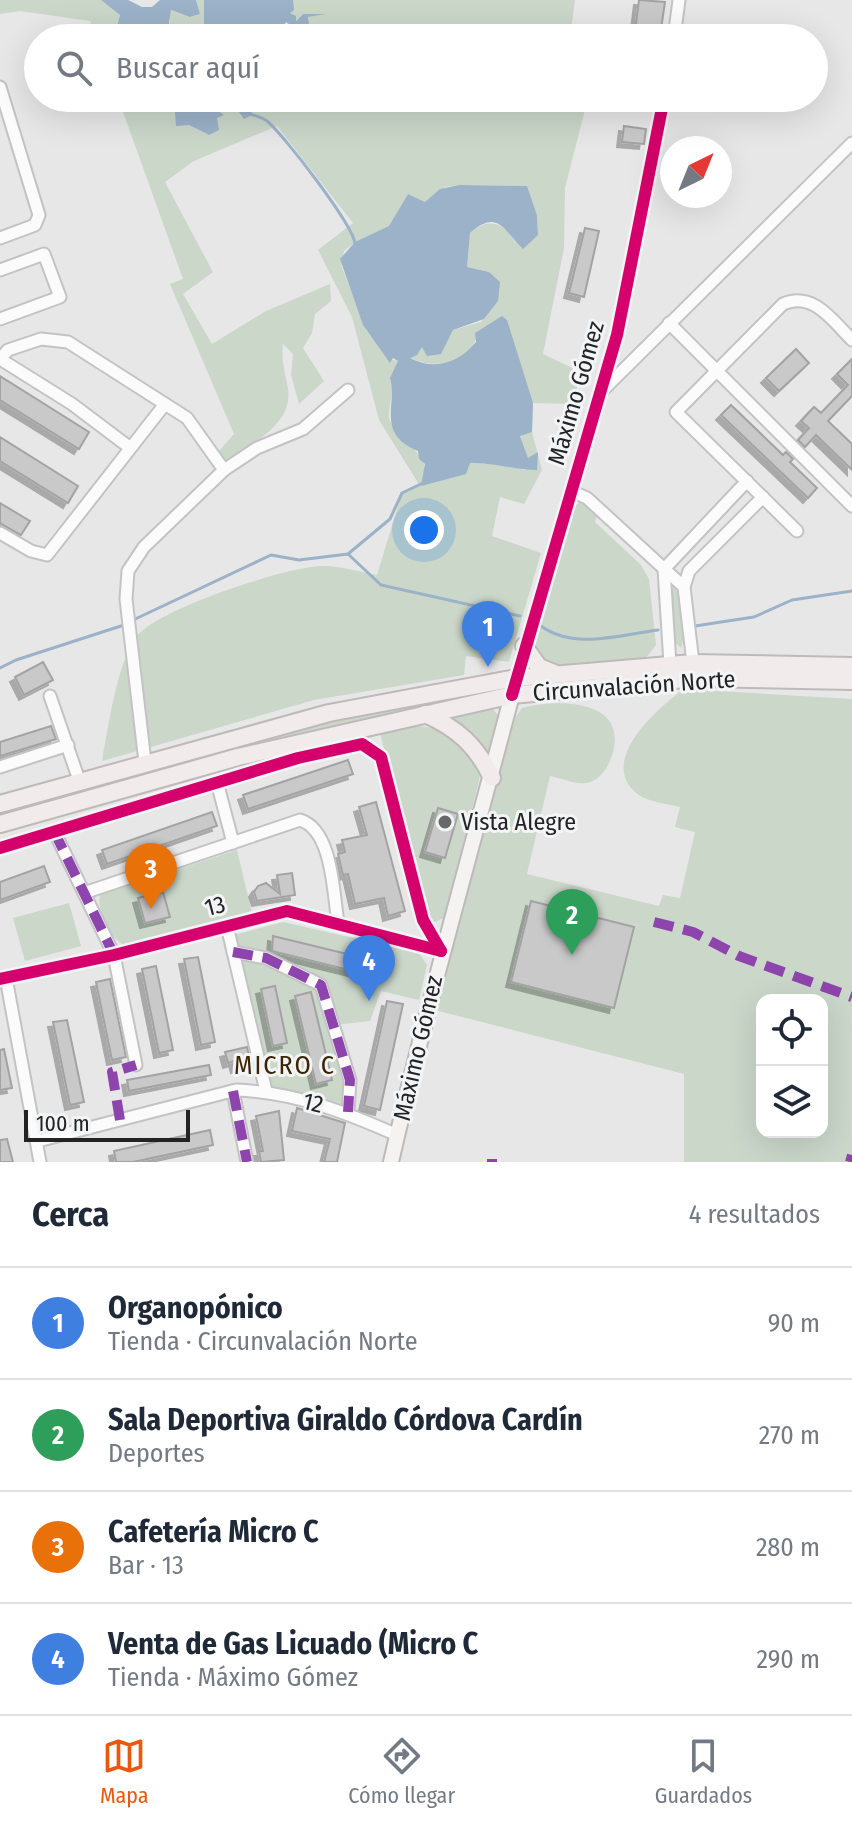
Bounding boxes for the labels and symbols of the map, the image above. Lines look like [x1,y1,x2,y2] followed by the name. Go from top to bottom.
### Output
[660,136,732,208] north arrow
[542,318,610,468] street label: Máximo Gómez
[404,510,444,550] your location
[462,601,514,667] pin: 1
[532,665,736,707] street label: Circunvalación Norte
[461,808,576,836] place label: Vista Alegre
[436,813,454,831] marker: Vista Alegre
[125,843,177,909] pin: 3
[546,889,598,955] pin: 2
[202,890,228,922] street label: 13
[343,935,395,1001] pin: 4
[388,973,448,1123] street label: Máximo Gómez
[234,1050,336,1081] district label: MICRO C
[300,1087,326,1119] street label: 12
[24,1106,190,1142] scale bar

